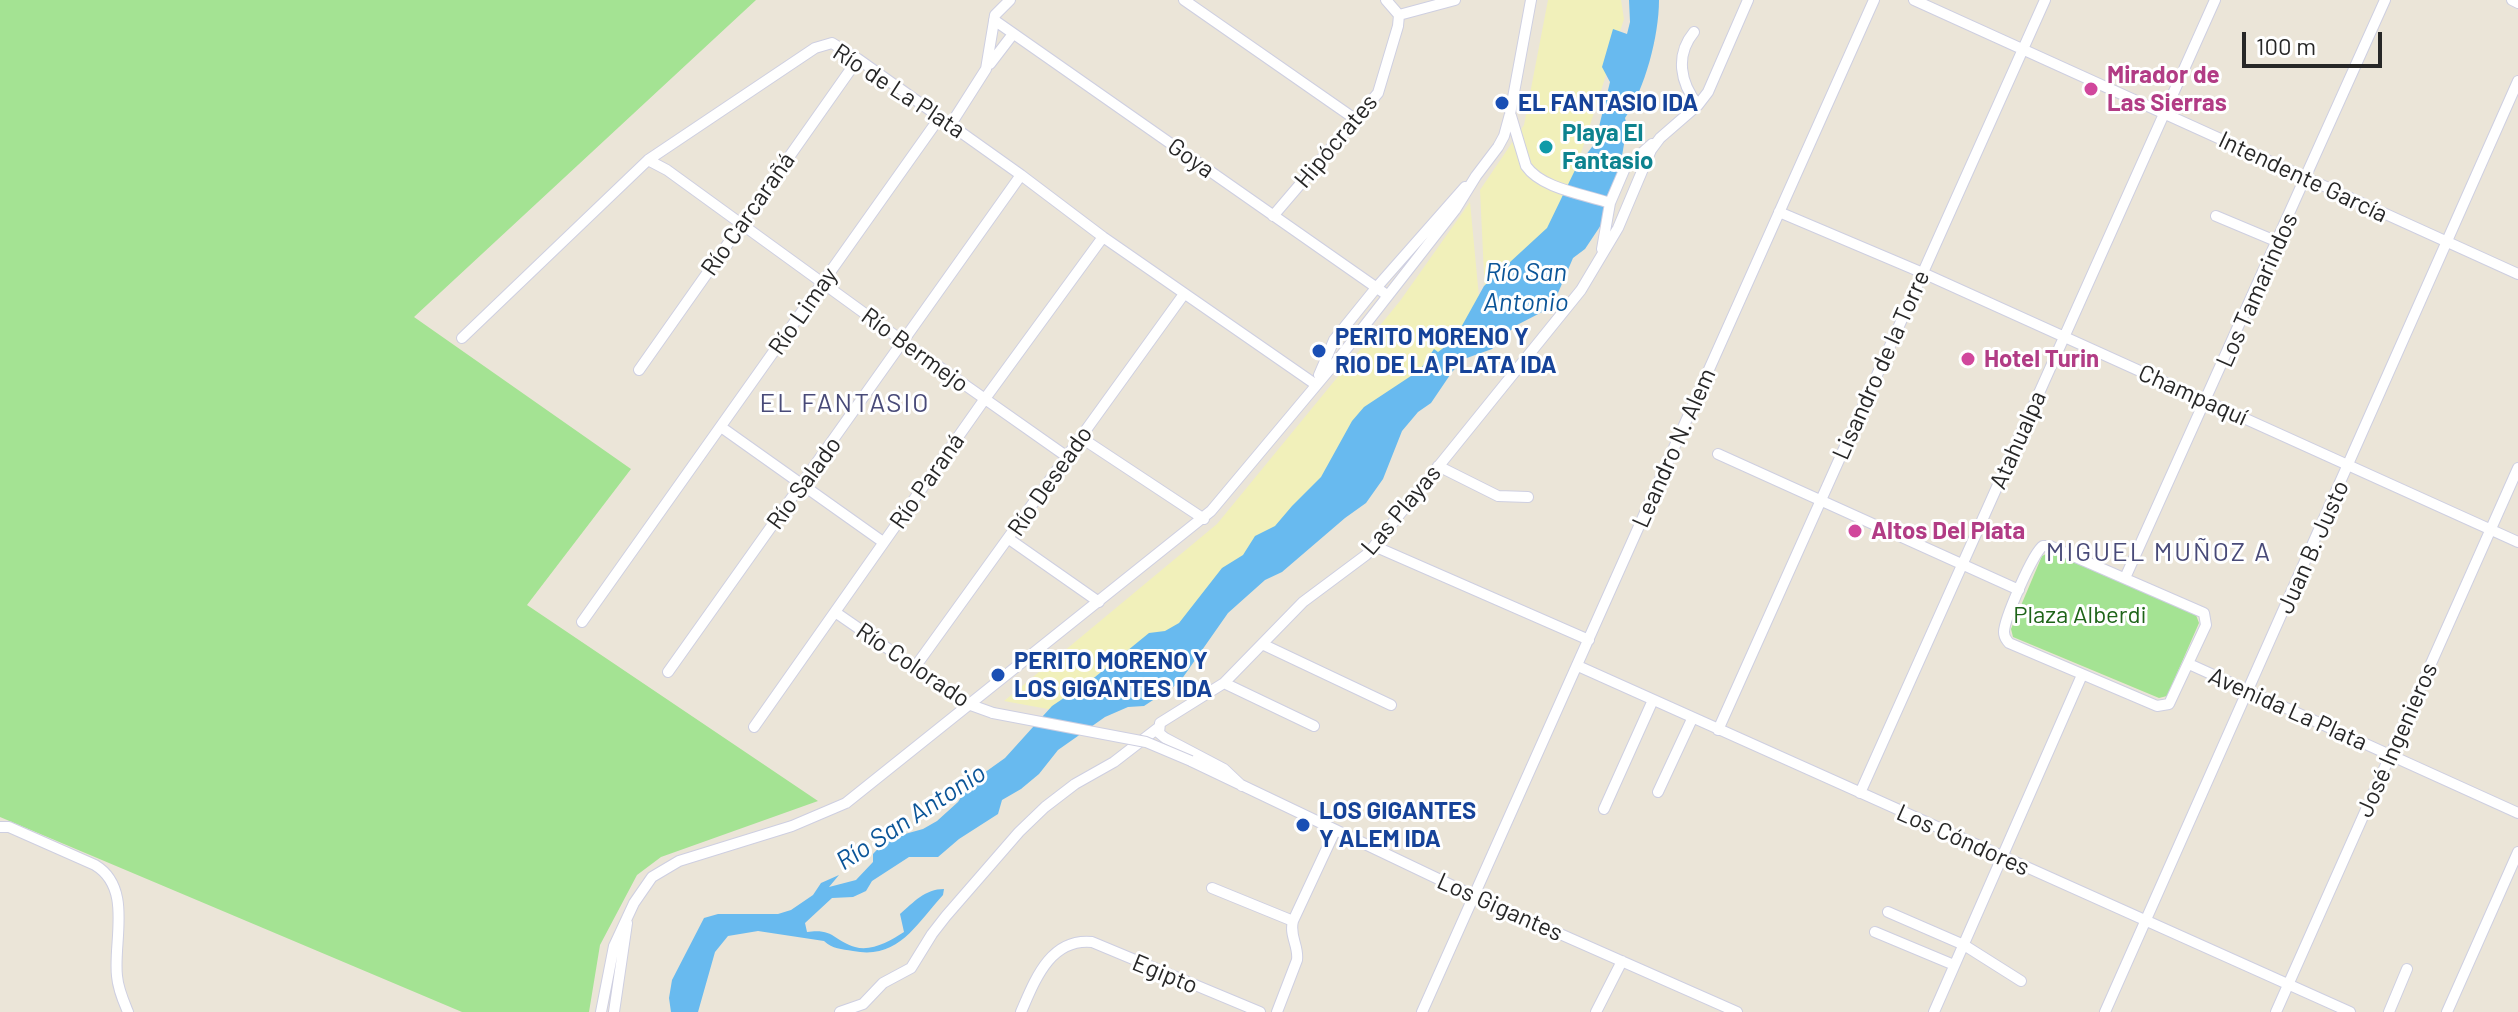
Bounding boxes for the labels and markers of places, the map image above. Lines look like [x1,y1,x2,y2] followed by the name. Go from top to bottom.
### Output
[2107,61,2227,117] place label: Mirador de Las Sierras
[2082,80,2100,98] marker: Mirador de Las Sierras
[1518,89,1698,117] place label: EL FANTASIO IDA
[1493,94,1511,112] marker: EL FANTASIO IDA
[1562,119,1653,175] place label: Playa El Fantasio
[1537,138,1555,156] marker: Playa El Fantasio
[1335,323,1557,379] place label: PERITO MORENO Y RIO DE LA PLATA IDA
[1310,342,1328,360] marker: PERITO MORENO Y RIO DE LA PLATA IDA
[1984,345,2099,373] place label: Hotel Turin
[1959,350,1977,368] marker: Hotel Turin
[1871,517,2025,545] place label: Altos Del Plata
[1846,522,1864,540] marker: Altos Del Plata
[1014,647,1212,703] place label: PERITO MORENO Y LOS GIGANTES IDA
[989,666,1007,684] marker: PERITO MORENO Y LOS GIGANTES IDA
[1319,797,1476,853] place label: LOS GIGANTES Y ALEM IDA
[1294,816,1312,834] marker: LOS GIGANTES Y ALEM IDA

